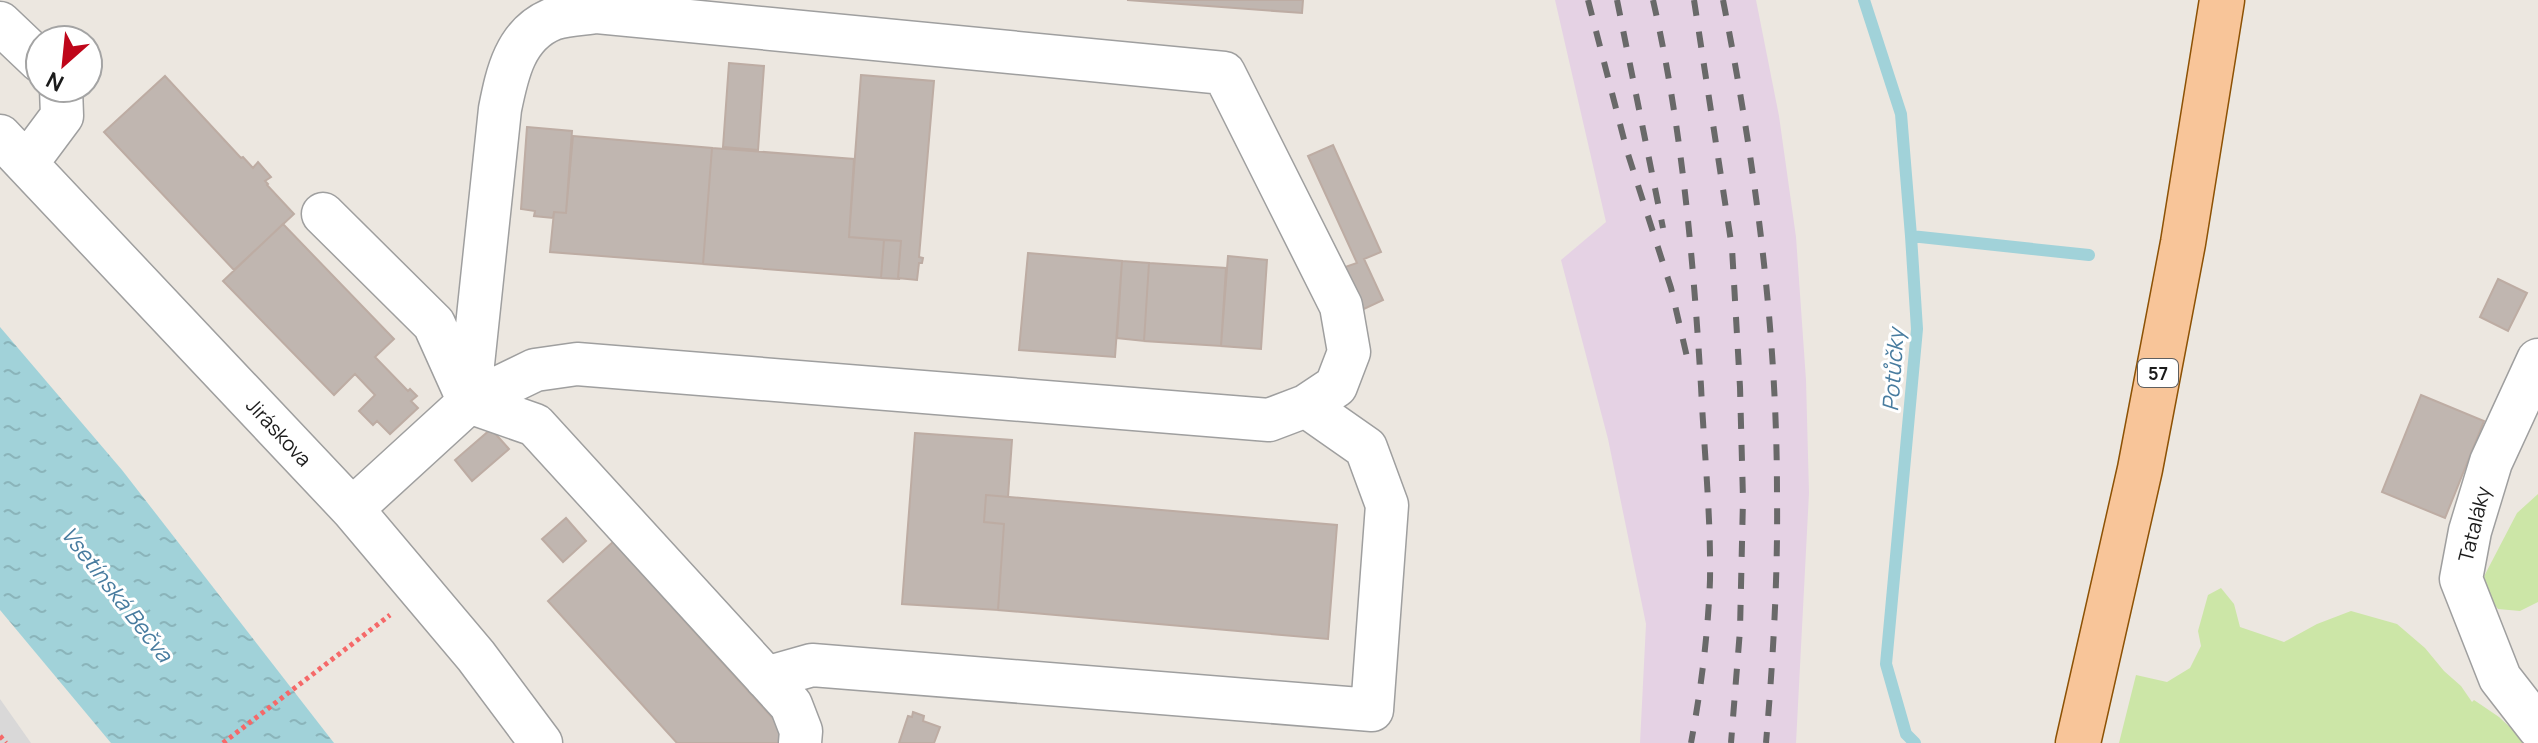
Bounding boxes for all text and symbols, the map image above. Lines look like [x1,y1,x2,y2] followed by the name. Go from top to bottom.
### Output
[24,24,104,104] north arrow
[41,65,69,99] text: N
[1875,324,1911,412] water label: Potůčky
[2138,359,2178,387] road number: 57
[240,392,318,472] street label: Jiráskova
[2452,483,2497,565] street label: Tataláky
[55,520,181,669] water label: Vsetínská Bečva

